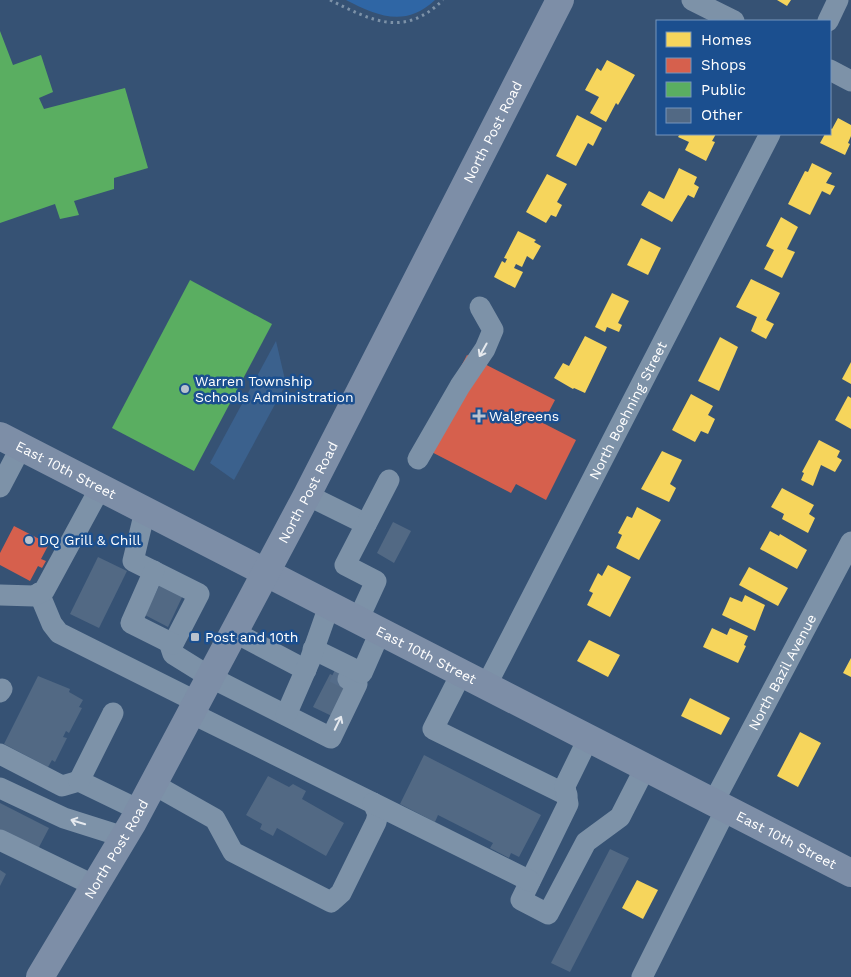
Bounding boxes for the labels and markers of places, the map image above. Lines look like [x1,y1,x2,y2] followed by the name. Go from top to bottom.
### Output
[195,373,354,405] place label: Warren Township Schools Administration
[179,383,191,395] marker: Warren Township Schools Administration
[489,408,559,424] place label: Walgreens
[473,410,485,422] marker: Walgreens
[39,532,142,548] place label: DQ Grill & Chill
[23,534,35,546] marker: DQ Grill & Chill
[205,629,298,645] place label: Post and 10th
[189,631,201,643] marker: Post and 10th

